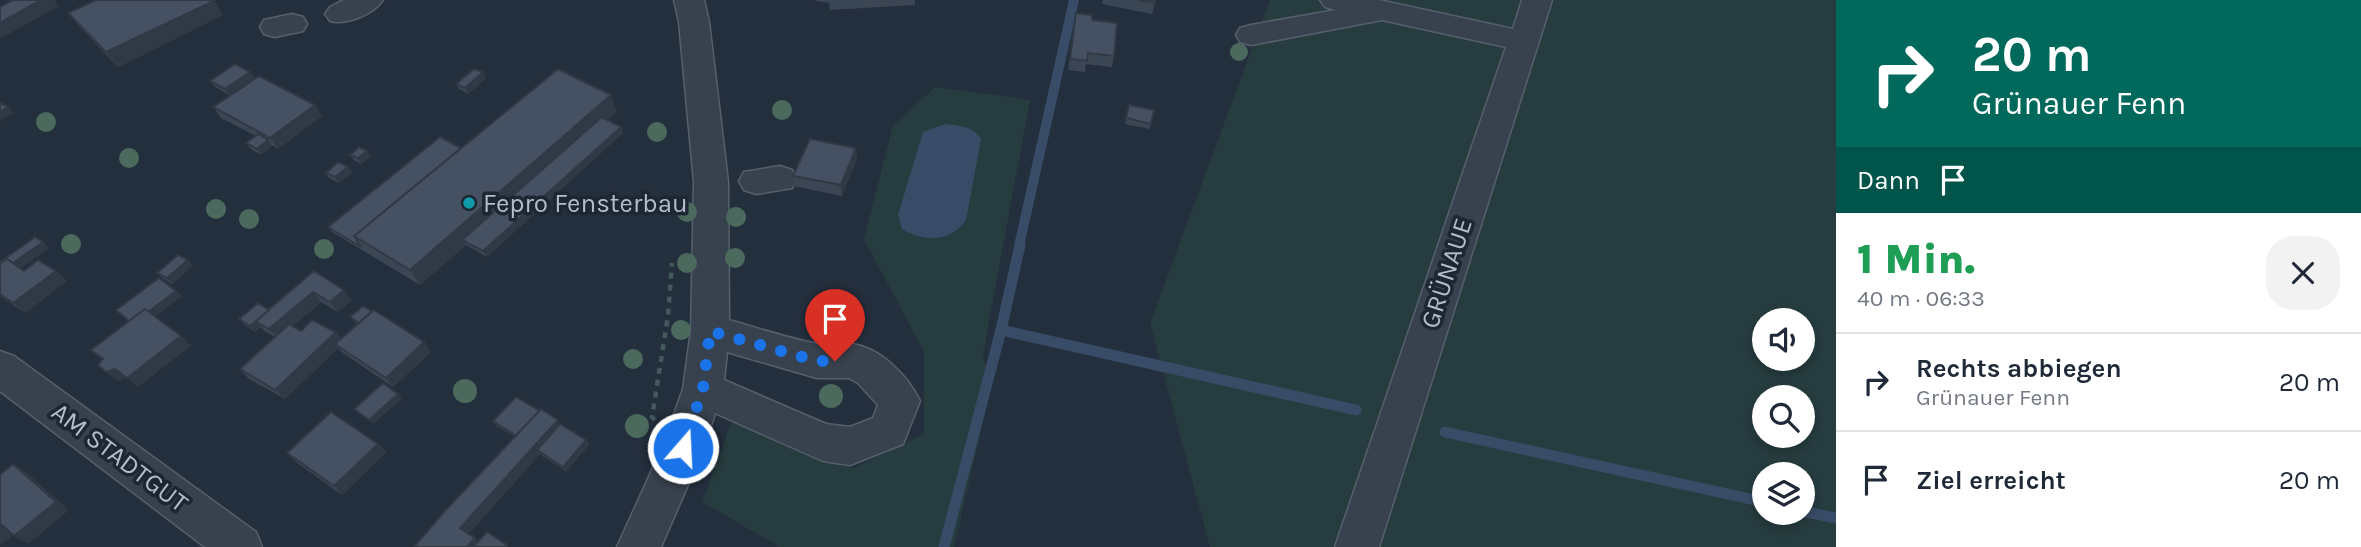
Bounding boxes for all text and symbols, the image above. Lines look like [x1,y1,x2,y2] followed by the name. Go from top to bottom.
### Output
[1972,26,2092,83] text: 20 m
[1857,28,1948,119] icon: right
[1972,85,2186,122] text: Grünauer Fenn
[1934,161,1972,199] icon: arrive
[1857,165,1920,196] text: Dann
[483,188,688,219] place label: Fepro Fensterbau
[461,195,477,211] marker: Fepro Fensterbau
[1414,214,1479,332] street label: GRÜNAUE
[1857,234,1975,284] text: 1 Min.
[2266,236,2340,310] button: close
[1857,285,1985,312] text: 40 m · 06:33
[805,289,865,361] pin
[816,300,854,338] icon: arrive
[1752,308,1815,525] map controls
[1752,308,1815,371] button: sound
[1916,353,2122,384] text: Rechts abbiegen
[1857,363,1895,401] icon: right
[2279,367,2340,398] text: 20 m
[1916,384,2070,411] text: Grünauer Fenn
[1752,385,1815,448] button: search
[45,396,194,519] street label: AM STADTGUT
[646,411,720,485] position arrow
[1857,461,1895,499] icon: arrive
[1752,462,1815,525] button: layers
[1916,465,2066,496] text: Ziel erreicht
[2279,465,2340,496] text: 20 m

